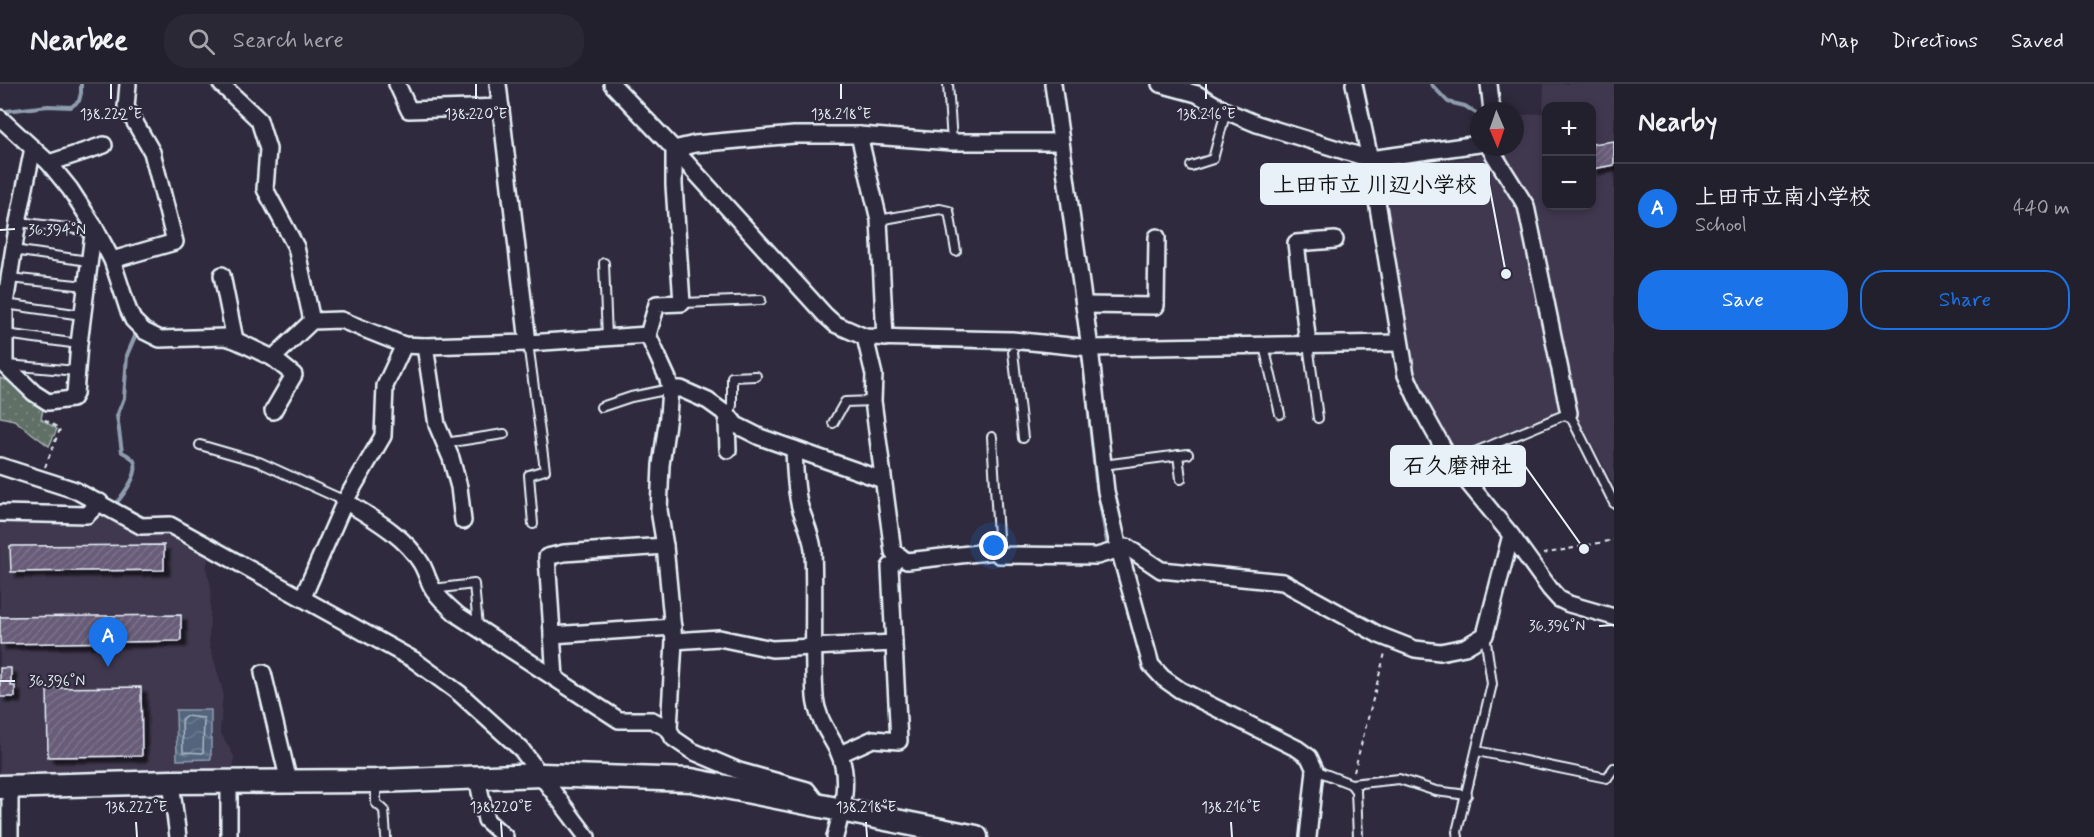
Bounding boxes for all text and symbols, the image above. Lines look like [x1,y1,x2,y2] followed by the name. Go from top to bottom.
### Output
[164,14,584,68] search box
[30,23,128,60] text: Nearbee
[185,25,218,58] icon: search
[233,27,344,55] text: Search here
[1820,27,1859,55] text: Map
[1892,27,1978,55] text: Directions
[2011,27,2064,55] text: Saved
[1470,102,1524,156] north arrow
[1542,102,1596,210] map controls
[1542,102,1596,156] button: +
[80,105,143,125] text: 138.222°E
[445,105,508,125] text: 138.220°E
[811,105,871,125] text: 138.218°E
[1176,105,1236,125] text: 138.216°E
[1638,106,1717,140] text: Nearby
[1542,156,1596,210] button: −
[1261,164,1489,204] callout: 上田市立 川辺小学校
[1273,172,1477,200] text: 上田市立 川辺小学校
[1695,184,1871,212] text: 上田市立南小学校
[1651,195,1664,222] text: A
[2013,195,2070,222] text: 440 m
[1695,212,1747,239] text: School
[28,221,86,241] text: 36.394°N
[1638,270,1848,330] button: Save
[1860,270,2070,330] button: Share
[1391,446,1525,486] callout: 石久磨神社
[1403,453,1513,481] text: 石久磨神社
[979,531,1008,560] your location
[1529,617,1585,637] text: 36.396°N
[88,618,128,667] pin: A
[29,672,85,692] text: 36.396°N
[105,798,168,818] text: 138.222°E
[470,798,533,818] text: 138.220°E
[836,798,896,818] text: 138.218°E
[1201,798,1261,818] text: 138.216°E

